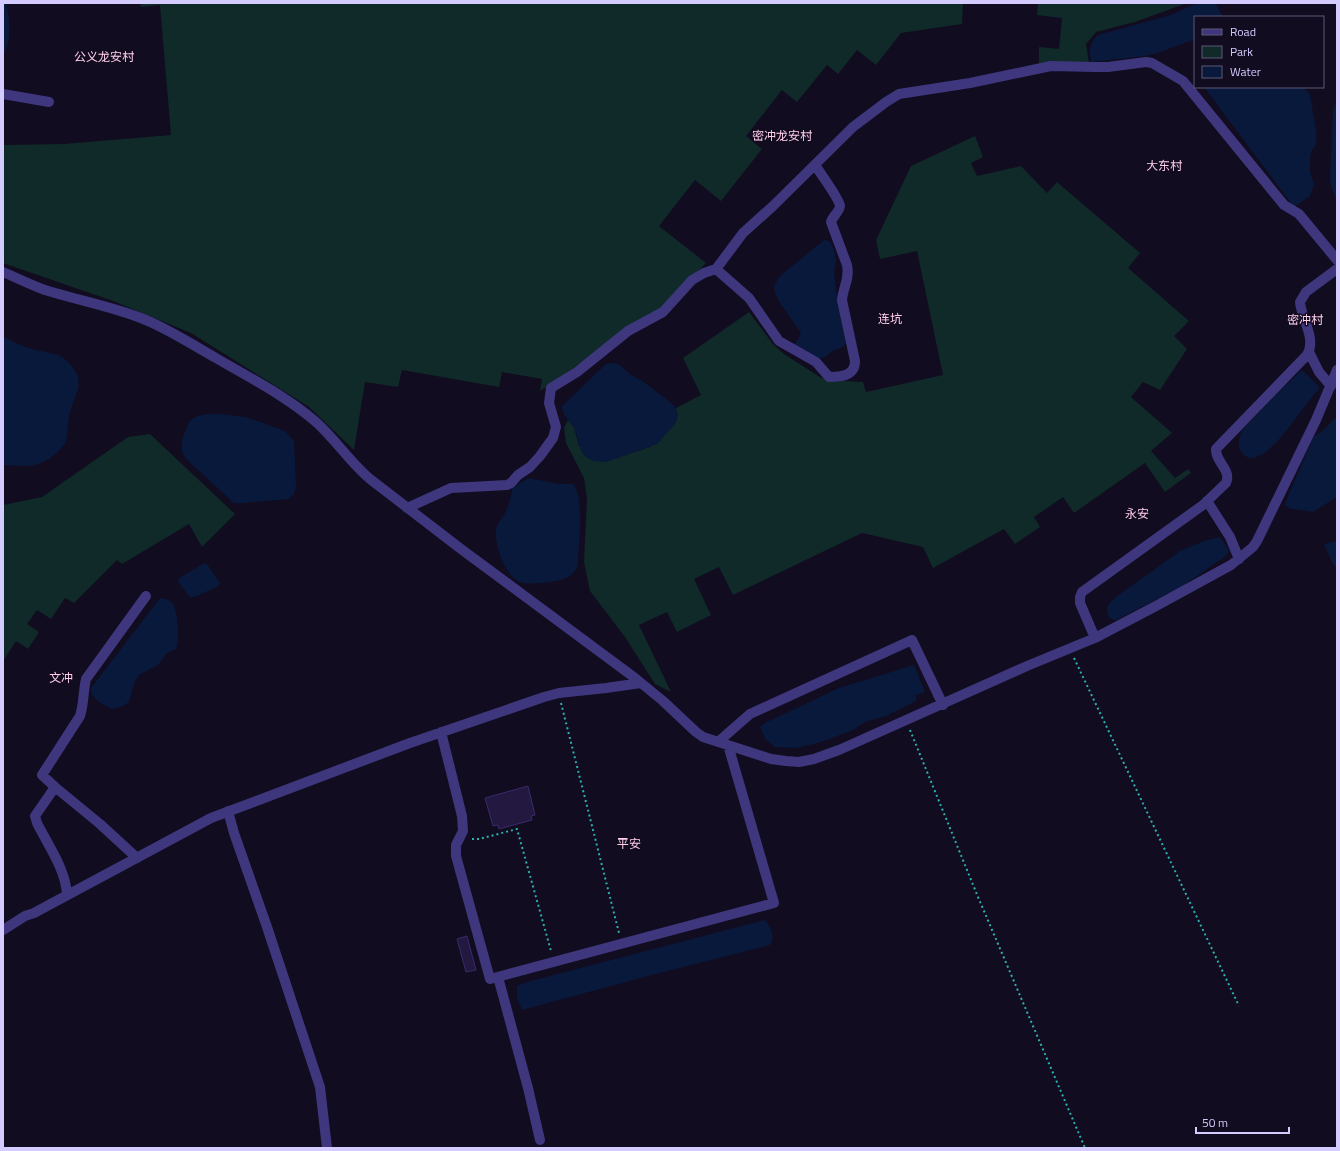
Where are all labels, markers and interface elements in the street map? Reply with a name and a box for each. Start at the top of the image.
legend [1194,16,1324,88]
text: Road [1230,22,1256,41]
text: Park [1230,42,1253,61]
district label: 公义龙安村 [74,47,135,66]
text: Water [1230,62,1261,81]
district label: 密冲龙安村 [752,126,813,145]
district label: 大东村 [1146,156,1183,175]
district label: 连坑 [878,309,902,328]
district label: 密冲村 [1287,310,1324,329]
district label: 永安 [1125,504,1149,523]
district label: 文冲 [49,668,73,687]
district label: 平安 [617,834,641,853]
scale bar [1196,1109,1289,1135]
text: 50 m [1202,1113,1228,1132]

